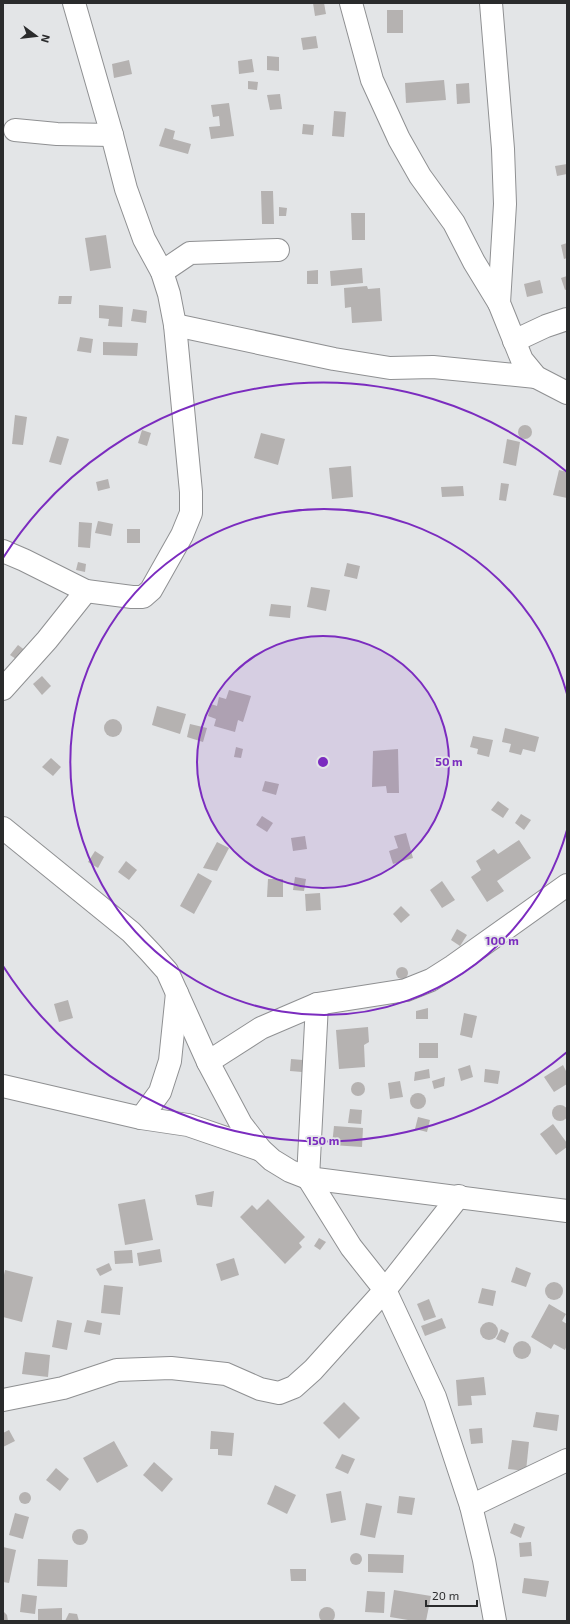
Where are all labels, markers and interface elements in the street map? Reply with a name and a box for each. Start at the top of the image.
north arrow [16,16,56,56]
text: N [39,33,53,44]
text: 50 m [435,754,463,768]
centre of rings [316,755,330,769]
text: 100 m [485,933,519,947]
text: 150 m [307,1133,339,1147]
scale bar [426,1582,477,1608]
text: 20 m [432,1588,459,1602]

